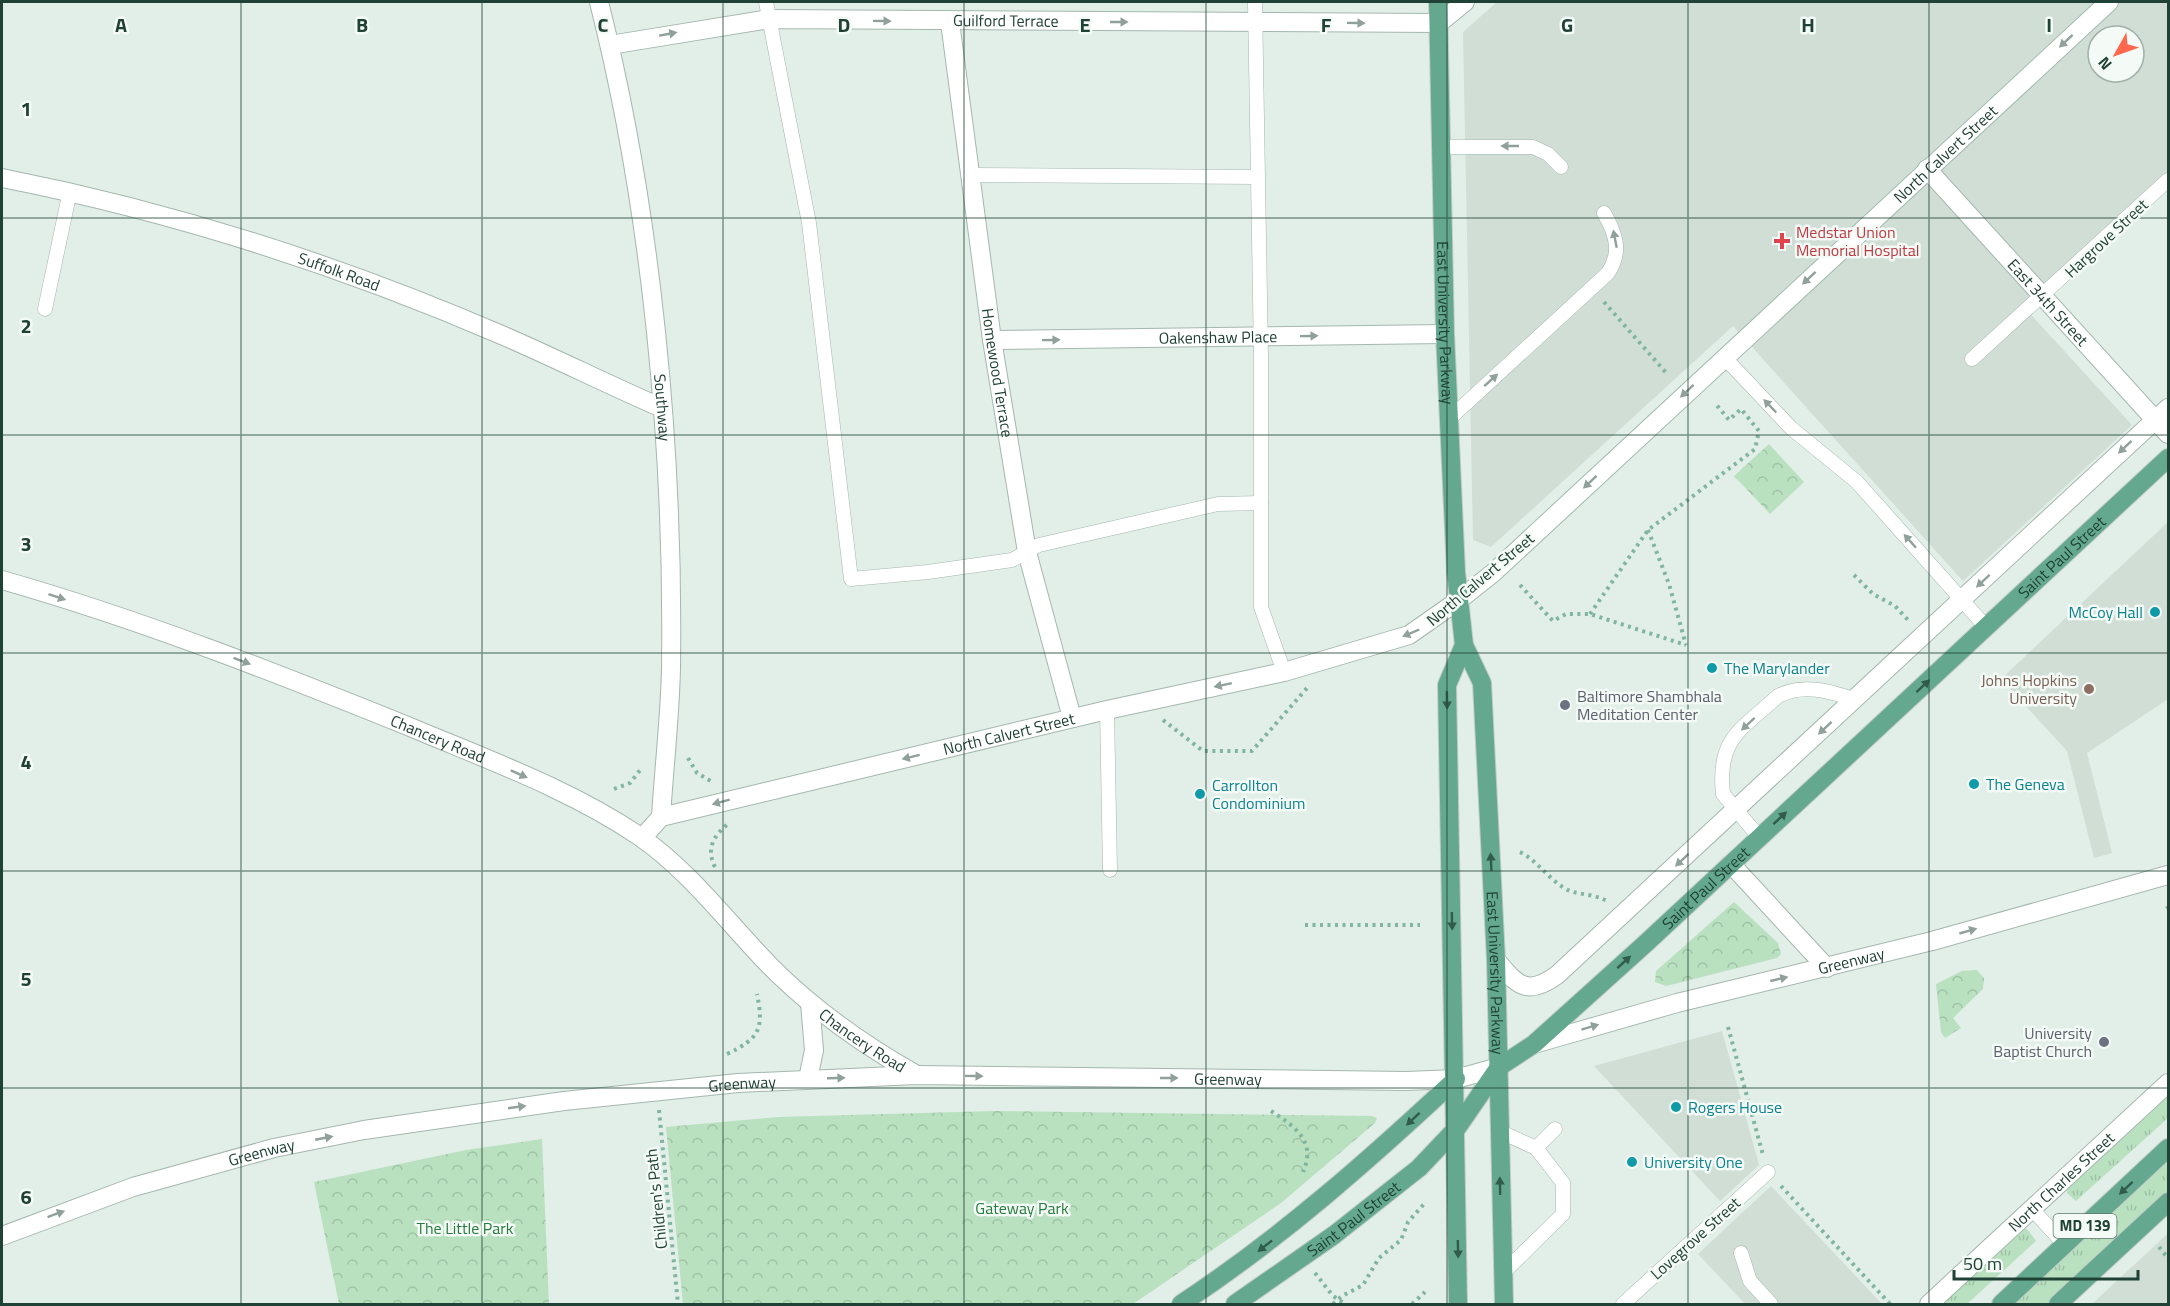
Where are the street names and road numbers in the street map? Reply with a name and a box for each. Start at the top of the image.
street label: Guilford Terrace [953,8,1059,33]
street label: North Calvert Street [1888,99,2003,208]
street label: Hargrove Street [2059,193,2153,283]
street label: East University Parkway [1431,241,1460,405]
street label: Suffolk Road [295,246,384,297]
street label: East 34th Street [2002,253,2094,351]
street label: Homewood Terrace [976,307,1020,439]
street label: Oakenshaw Place [1158,324,1278,350]
street label: Southway [648,373,677,442]
street label: Saint Paul Street [2012,510,2111,604]
street label: North Calvert Street [1421,526,1539,631]
street label: North Calvert Street [941,706,1077,761]
street label: Chancery Road [387,708,489,769]
street label: Saint Paul Street [1656,840,1755,935]
street label: East University Parkway [1481,891,1510,1055]
street label: Greenway [1815,941,1887,980]
street label: Chancery Road [814,1002,911,1078]
street label: Greenway [1194,1066,1262,1091]
street label: Greenway [707,1069,777,1098]
street label: North Charles Street [2003,1126,2120,1237]
street label: Greenway [225,1132,297,1172]
street label: Children's Path [639,1148,673,1250]
street label: Saint Paul Street [1302,1175,1406,1263]
street label: Lovegrove Street [1645,1191,1746,1285]
road number: MD 139 [2054,1214,2116,1238]

